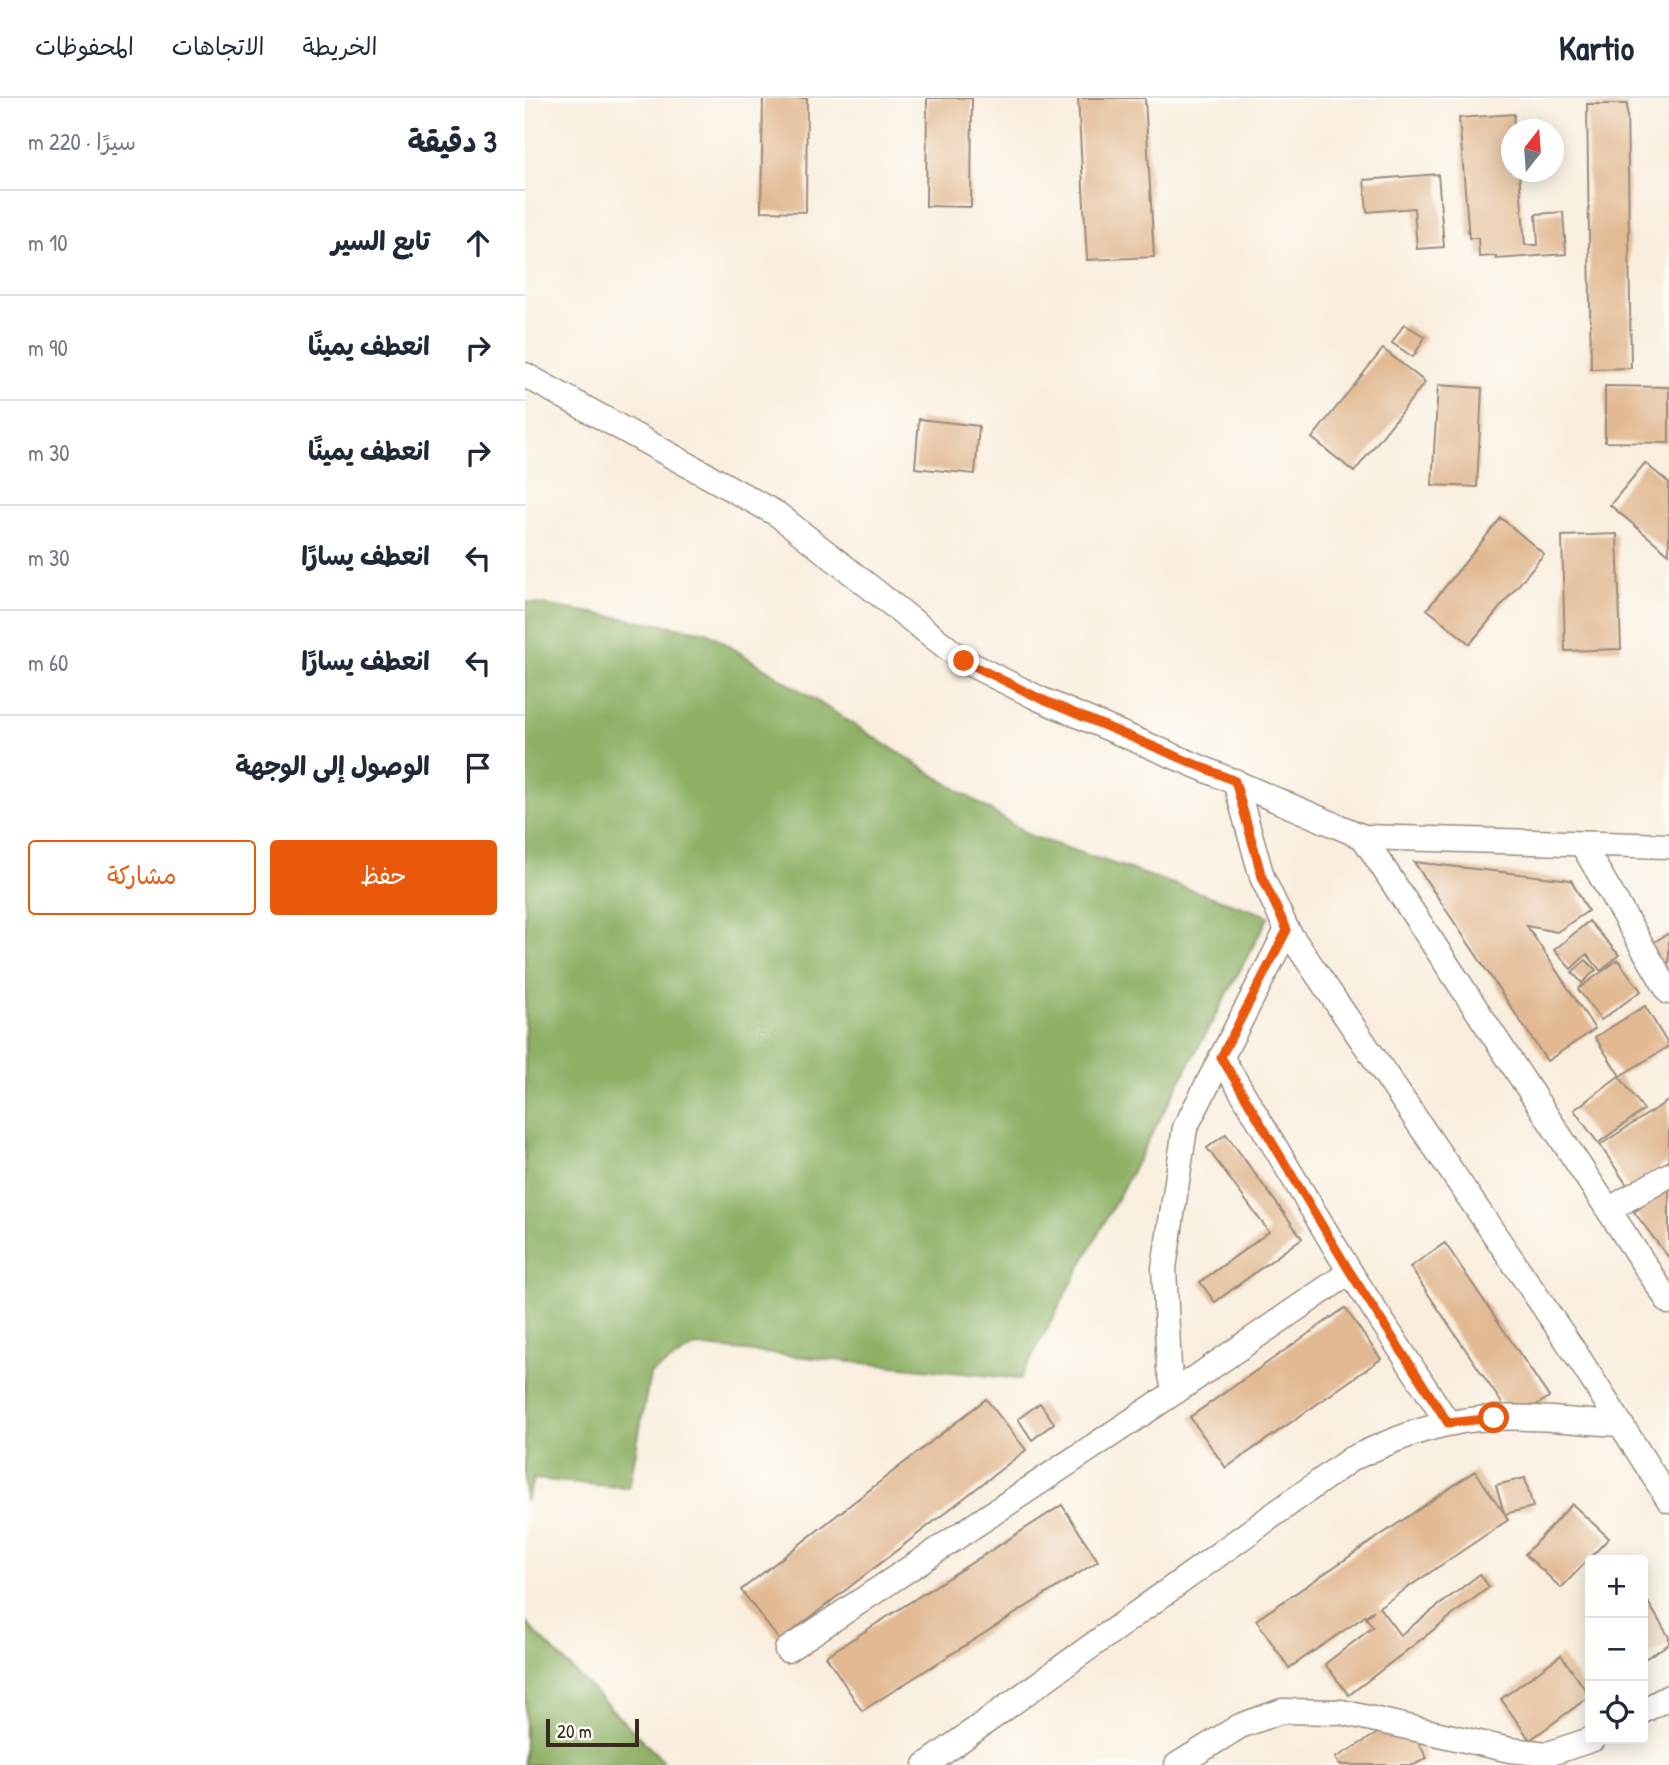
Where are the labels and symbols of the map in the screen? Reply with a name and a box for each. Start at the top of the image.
north arrow [1501,119,1564,182]
route end [948,645,979,676]
route start [1478,1402,1509,1433]
scale bar [546,1716,639,1748]

